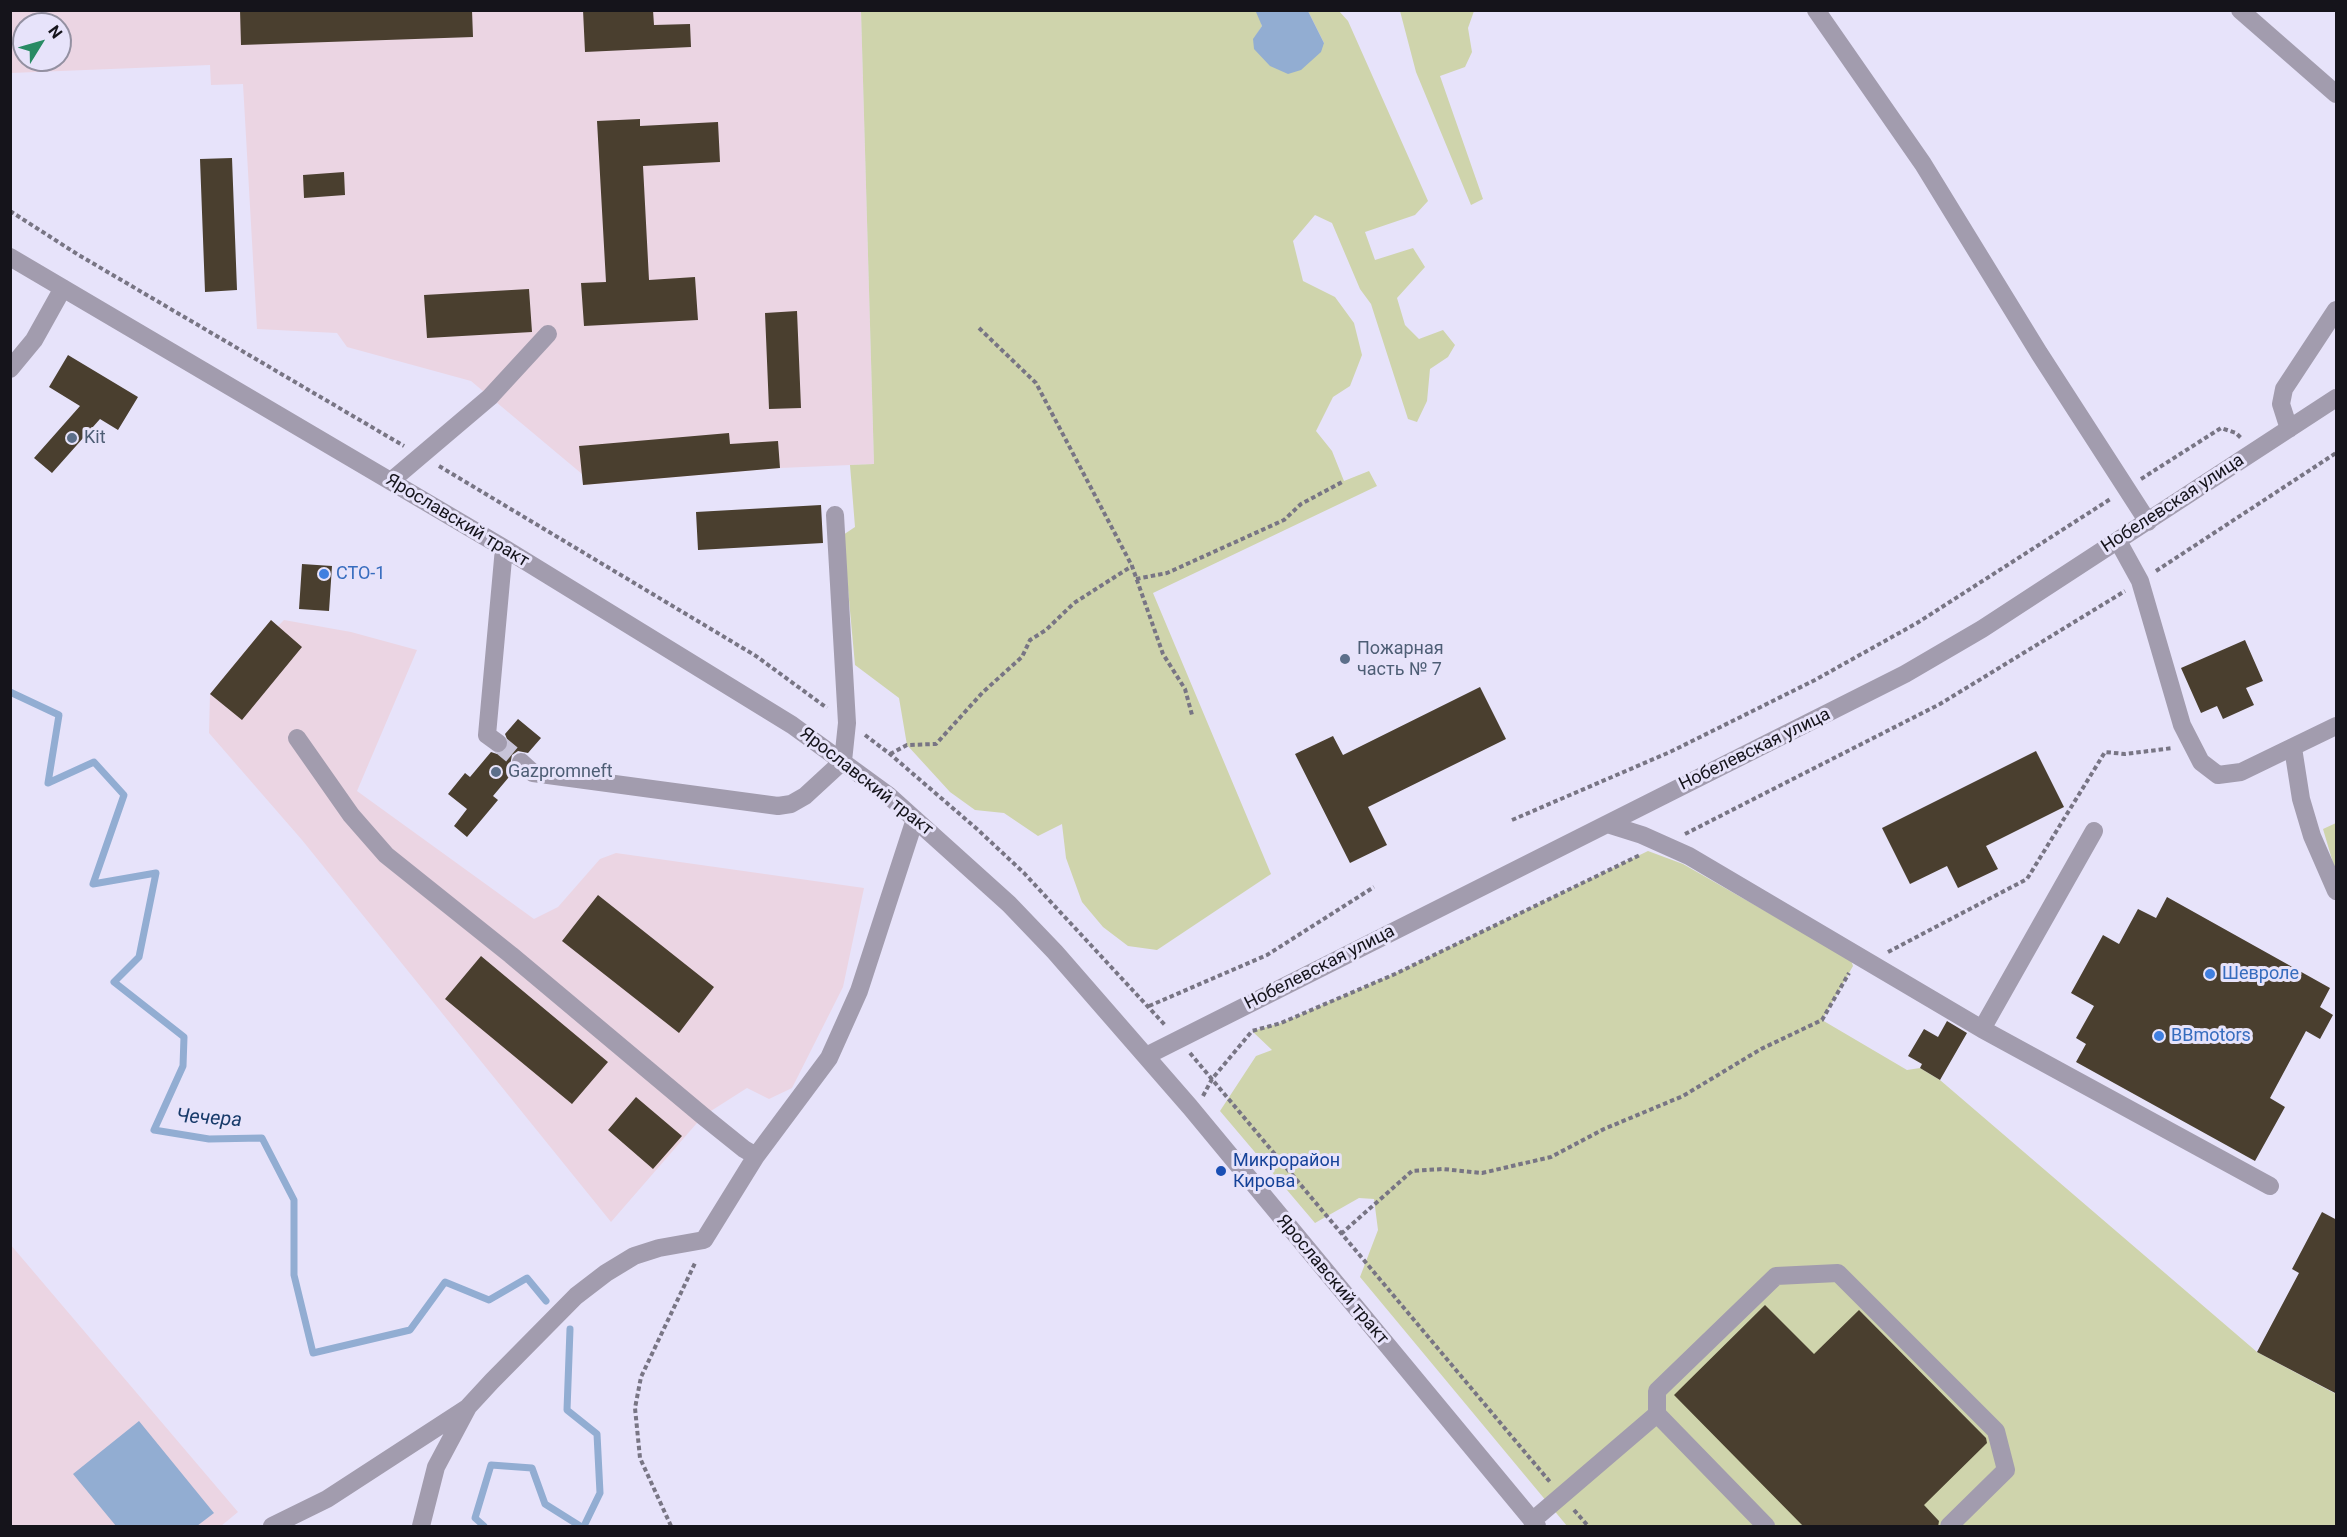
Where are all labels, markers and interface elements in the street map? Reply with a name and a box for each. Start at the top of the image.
north arrow [12,12,72,72]
text: N [44,22,66,42]
place label: Kit [84,427,106,449]
marker: Kit [65,431,79,445]
street label: Нобелевская улица [2098,450,2248,558]
street label: Ярославский тракт [382,470,532,572]
place label: СТО-1 [336,563,385,585]
marker: СТО-1 [317,567,331,581]
place label: Пожарная часть № 7 [1357,638,1444,680]
marker: Пожарная часть № 7 [1338,652,1352,666]
street label: Нобелевская улица [1676,704,1834,796]
street label: Ярославский тракт [795,723,937,841]
place label: Gazpromneft [508,761,613,783]
marker: Gazpromneft [489,765,503,779]
street label: Нобелевская улица [1241,921,1399,1015]
place label: Шевроле [2222,963,2299,985]
marker: Шевроле [2203,967,2217,981]
place label: BBmotors [2171,1025,2251,1047]
marker: BBmotors [2152,1029,2166,1043]
water label: Чечера [175,1105,243,1133]
place label: Микрорайон Кирова [1233,1150,1340,1192]
marker: Микрорайон Кирова [1214,1164,1228,1178]
street label: Ярославский тракт [1271,1211,1393,1349]

